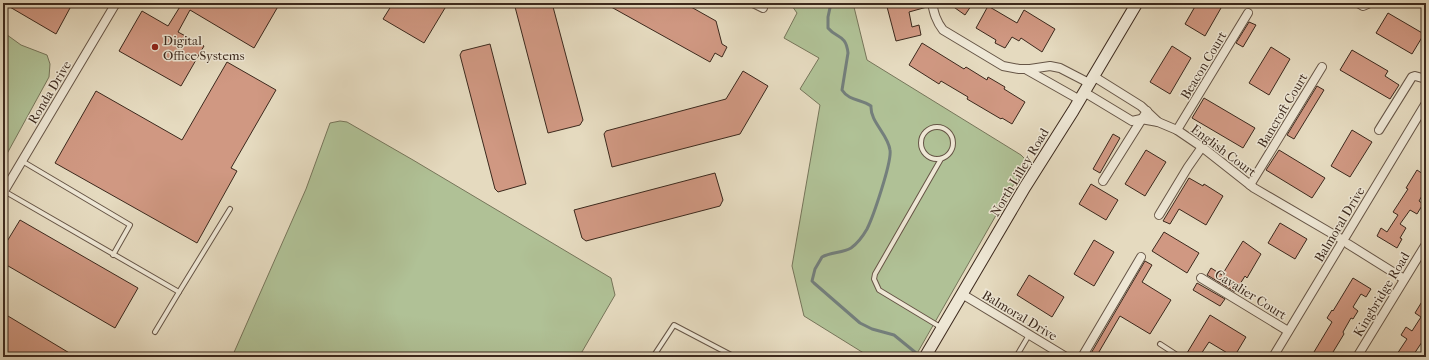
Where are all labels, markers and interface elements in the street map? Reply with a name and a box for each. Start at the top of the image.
street label: Beacon Court [1177,28,1230,102]
place label: Digital Office Systems [163,33,245,63]
marker: Digital Office Systems [150,42,160,52]
street label: Ronda Drive [25,58,74,127]
street label: Bancroft Court [1254,70,1311,150]
street label: English Court [1188,121,1259,180]
street label: North Lilley Road [987,125,1052,219]
street label: Balmoral Drive [1311,183,1368,265]
street label: Kingbridge Road [1350,248,1413,339]
street label: Cavalier Court [1212,266,1290,323]
street label: Balmoral Drive [979,287,1061,344]

